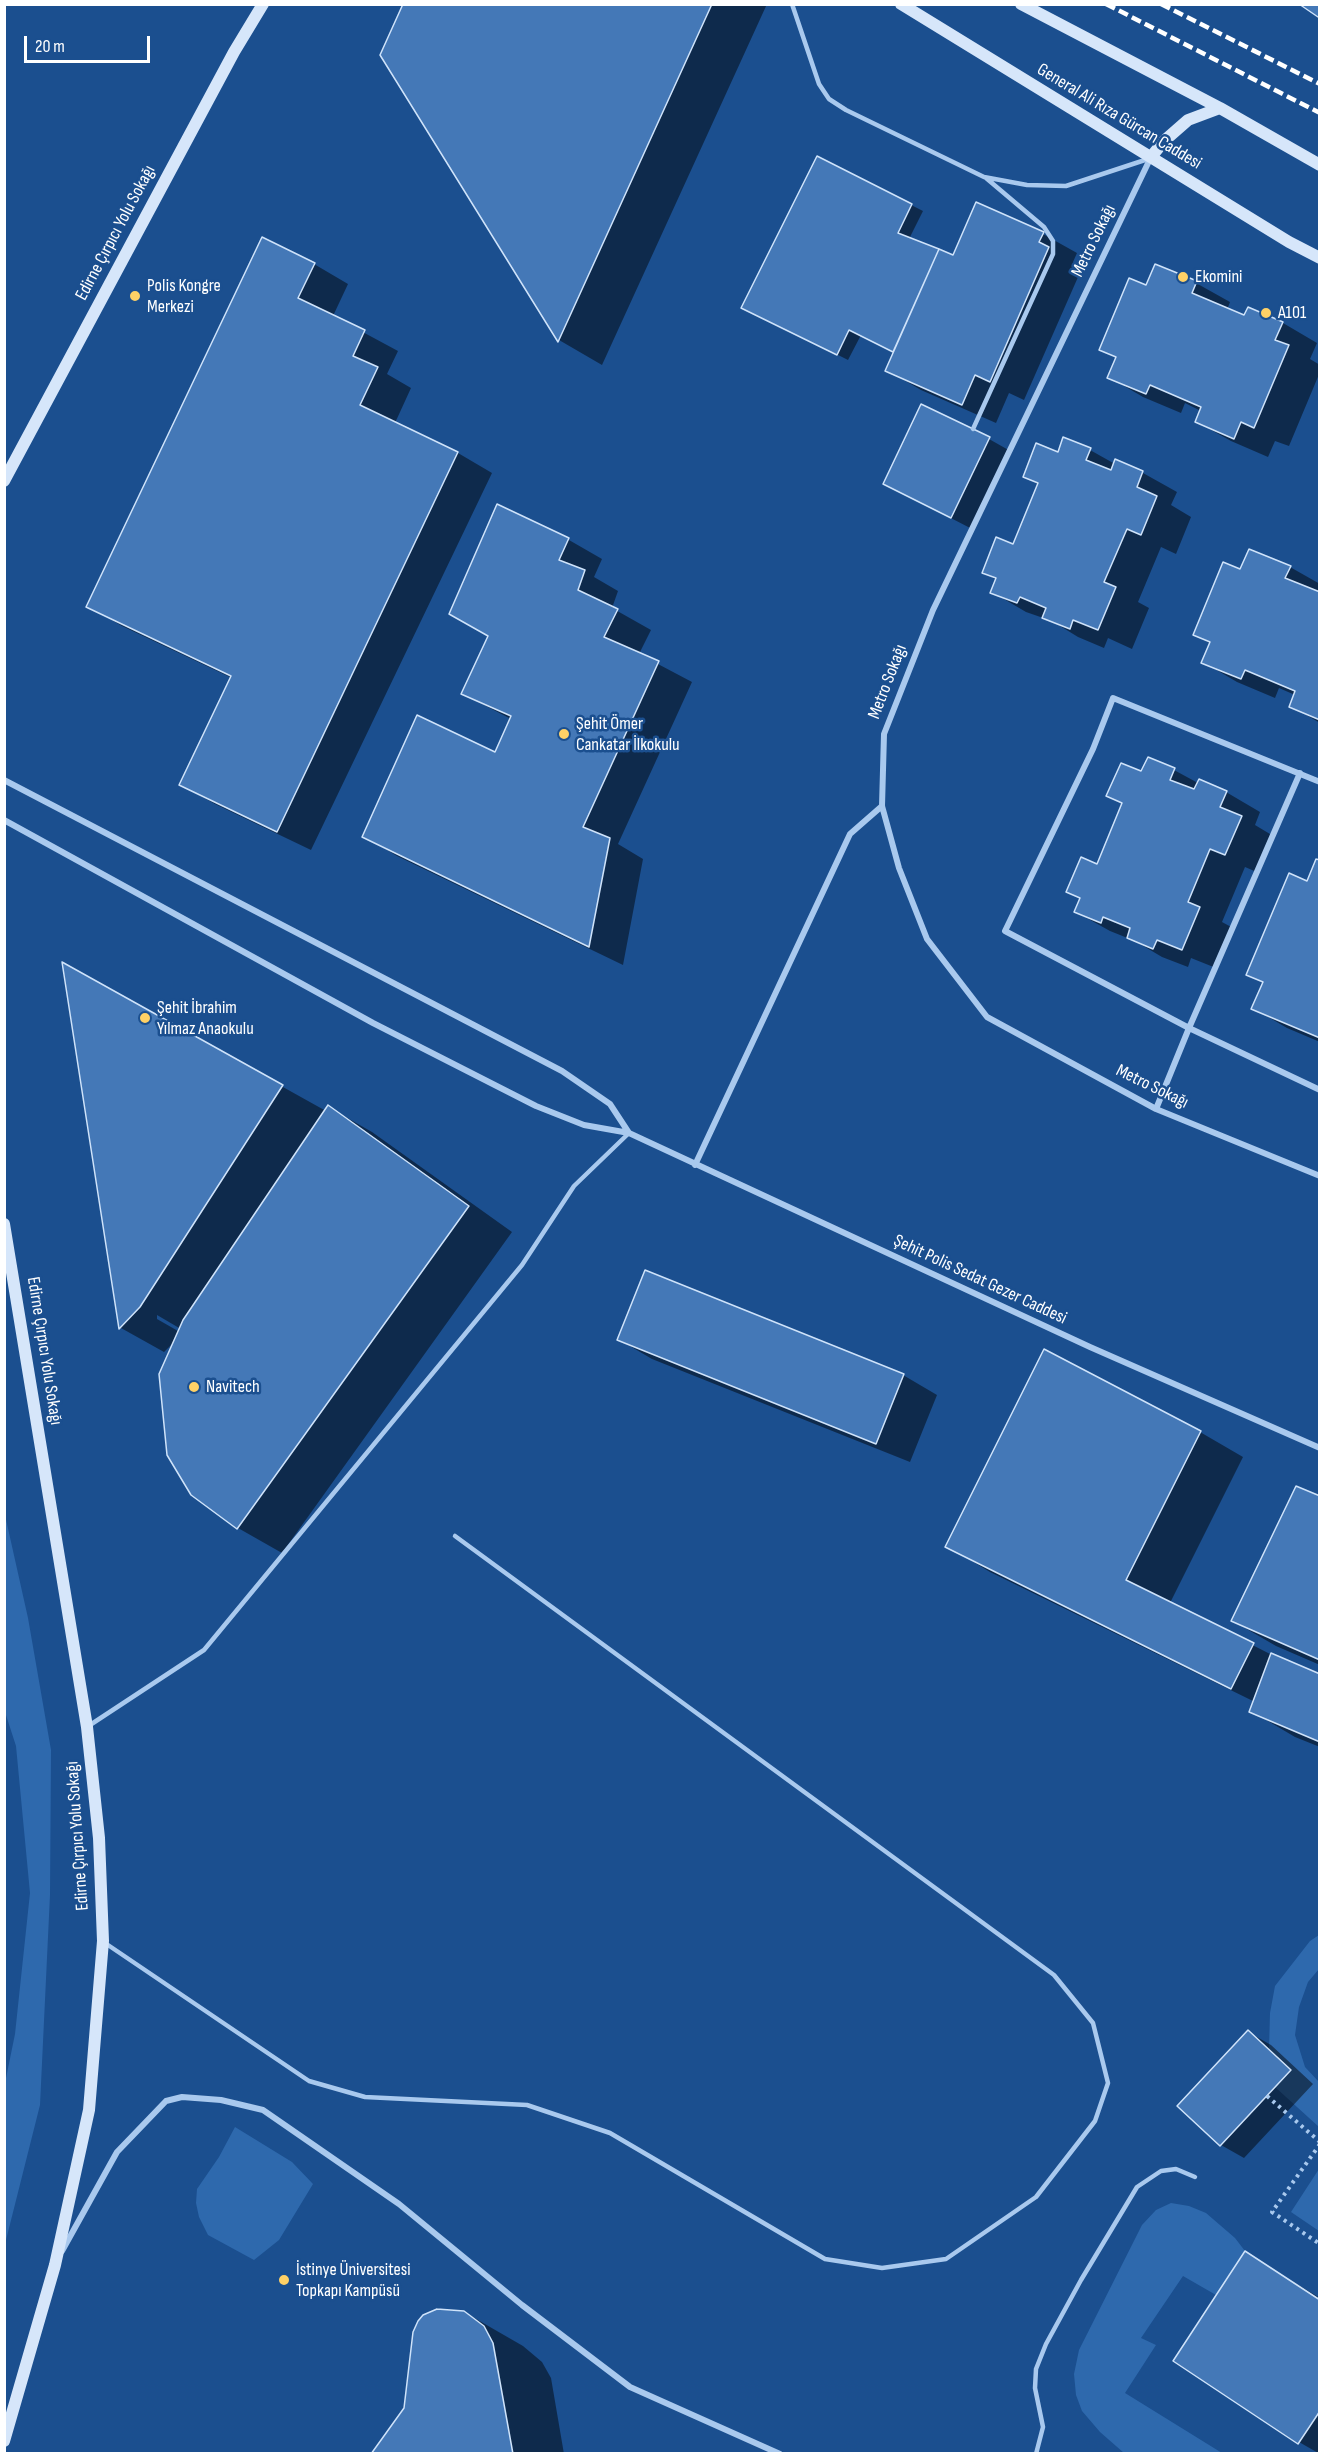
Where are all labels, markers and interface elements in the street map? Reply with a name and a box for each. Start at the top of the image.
scale bar [27,24,153,62]
text: 20 m [35,36,65,57]
street label: General Ali Rıza Gürcan Caddesi [1033,59,1205,175]
street label: Edirne Çırpıcı Yolu Sokağı [71,162,161,304]
street label: Metro Sokağı [1067,201,1121,281]
place label: Ekomini [1195,266,1242,288]
marker: Ekomini [1176,270,1190,284]
place label: Polis Kongre Merkezi [147,275,221,318]
marker: Polis Kongre Merkezi [128,289,142,303]
place label: A101 [1278,302,1306,324]
marker: A101 [1259,306,1273,320]
street label: Metro Sokağı [864,642,912,722]
place label: Şehit Ömer Cankatar İlkokulu [576,713,680,756]
marker: Şehit Ömer Cankatar İlkokulu [557,727,571,741]
place label: Şehit İbrahim Yılmaz Anaokulu [157,997,254,1040]
marker: Şehit İbrahim Yılmaz Anaokulu [138,1011,152,1025]
street label: Metro Sokağı [1112,1060,1192,1114]
street label: Şehit Polis Sedat Gezer Caddesi [890,1230,1070,1330]
street label: Edirne Çırpıcı Yolu Sokağı [22,1275,66,1427]
place label: Navitech [206,1376,260,1398]
marker: Navitech [187,1380,201,1394]
street label: Edirne Çırpıcı Yolu Sokağı [62,1761,94,1911]
place label: İstinye Üniversitesi Topkapı Kampüsü [296,2259,411,2302]
marker: İstinye Üniversitesi Topkapı Kampüsü [277,2273,291,2287]

